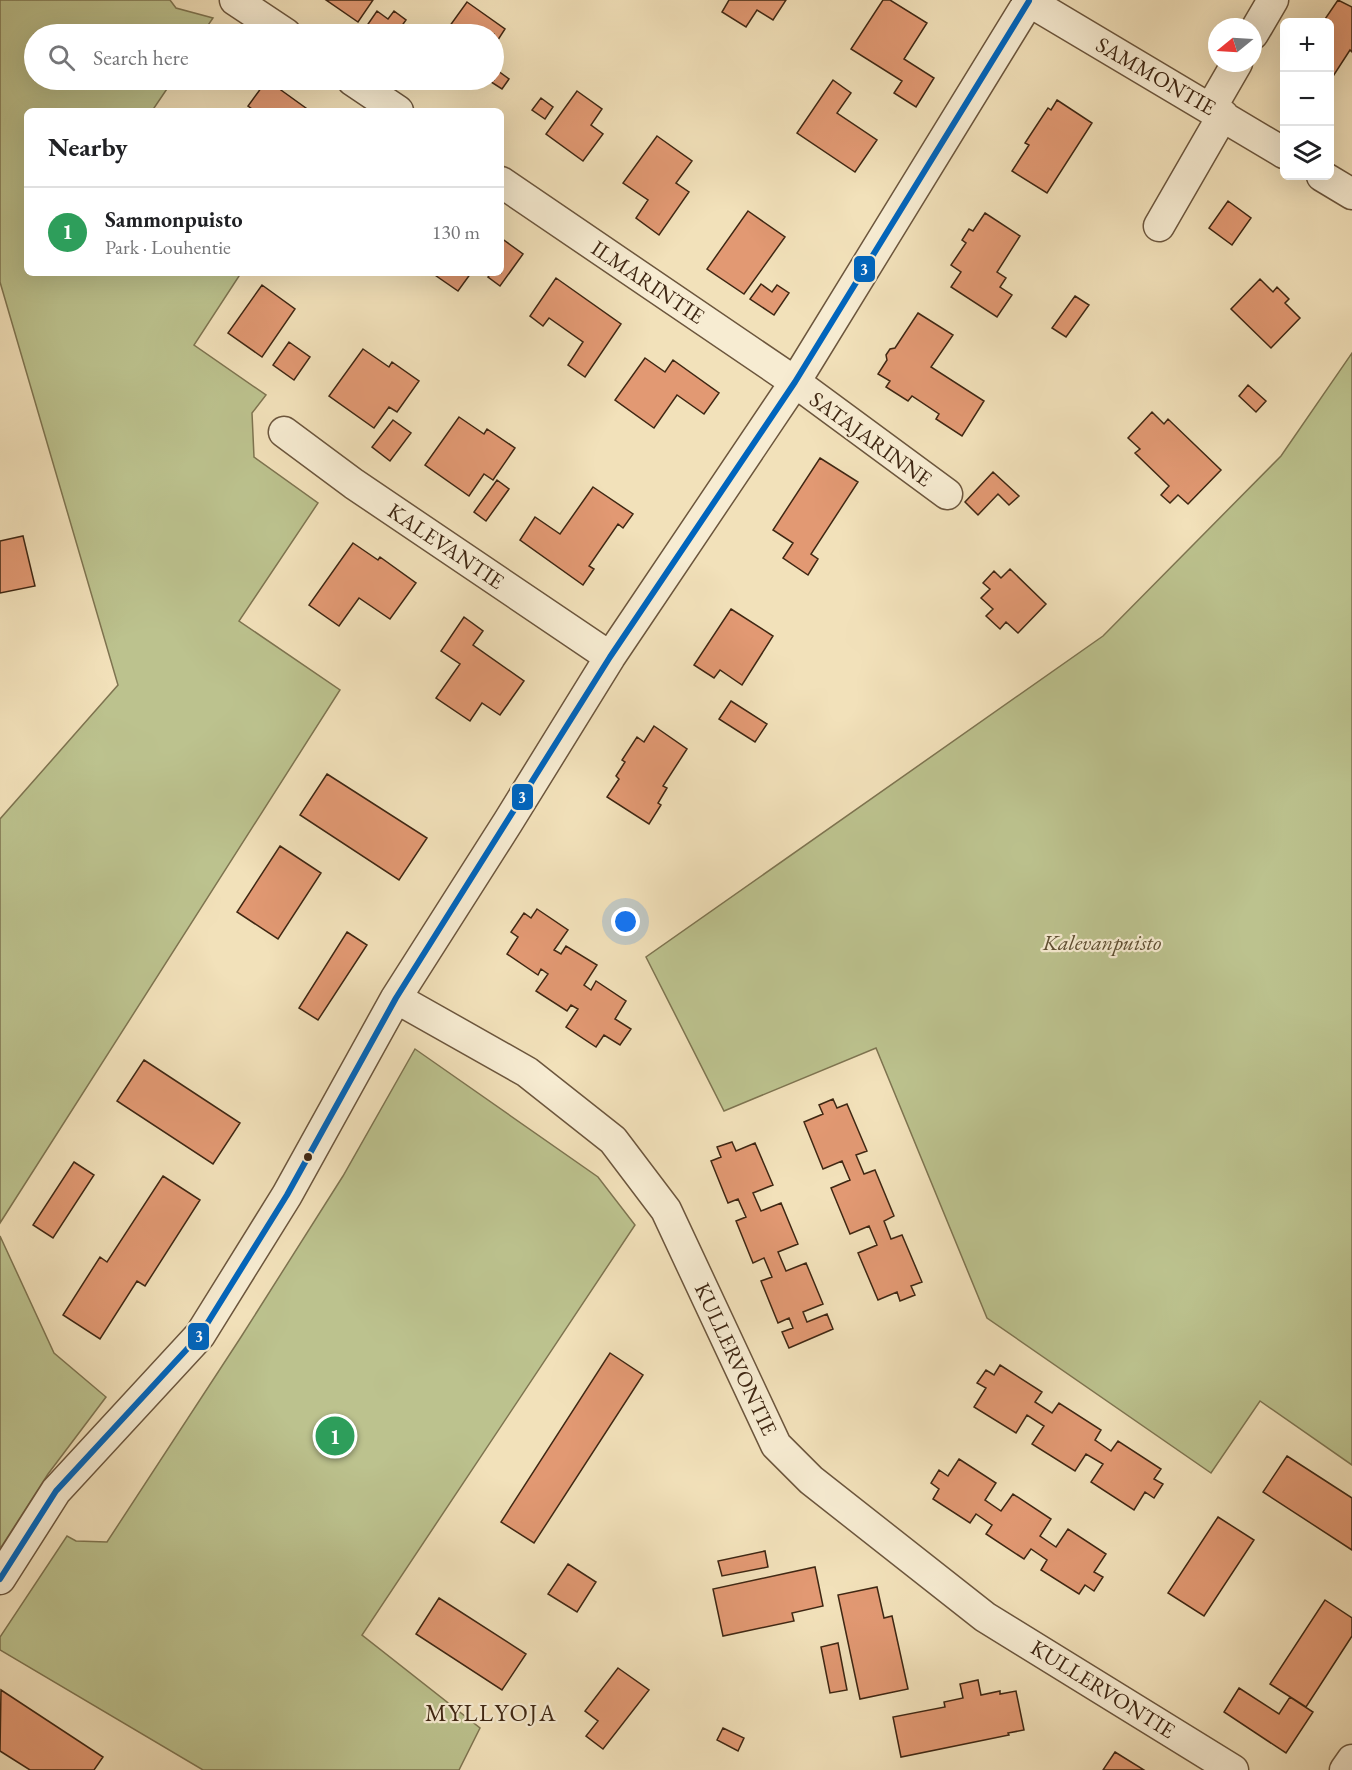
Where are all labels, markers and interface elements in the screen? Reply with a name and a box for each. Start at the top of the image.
north arrow [1208,18,1262,72]
map controls [1280,18,1334,180]
button: + [1280,18,1334,72]
search box [24,24,504,90]
street label: SAMMONTIE [1091,30,1221,122]
icon: search [45,41,78,74]
text: Search here [93,43,188,72]
button: − [1280,72,1334,126]
button: layers [1280,126,1334,180]
text: Nearby [48,130,128,164]
text: Sammonpuisto [105,205,243,234]
text: 1 [62,219,73,245]
text: 130 m [432,219,480,245]
street label: ILMARINTIE [586,233,710,331]
text: Park · Louhentie [105,234,231,260]
line badge: 3 [853,255,876,283]
text: 3 [860,259,868,280]
street label: SATAJARINNE [804,385,938,493]
street label: KALEVANTIE [382,496,510,596]
line badge: 3 [511,783,534,811]
text: 3 [518,787,526,808]
your location [611,907,640,936]
park label: Kalevanpuisto [1042,928,1161,957]
unlabelled marker [302,1151,314,1163]
street label: KULLERVONTIE [688,1278,784,1440]
line badge: 3 [187,1322,210,1351]
text: 3 [195,1326,203,1347]
pin: 1 [316,1414,354,1458]
street label: KULLERVONTIE [1025,1633,1181,1745]
district label: MYLLYOJA [425,1697,557,1728]

